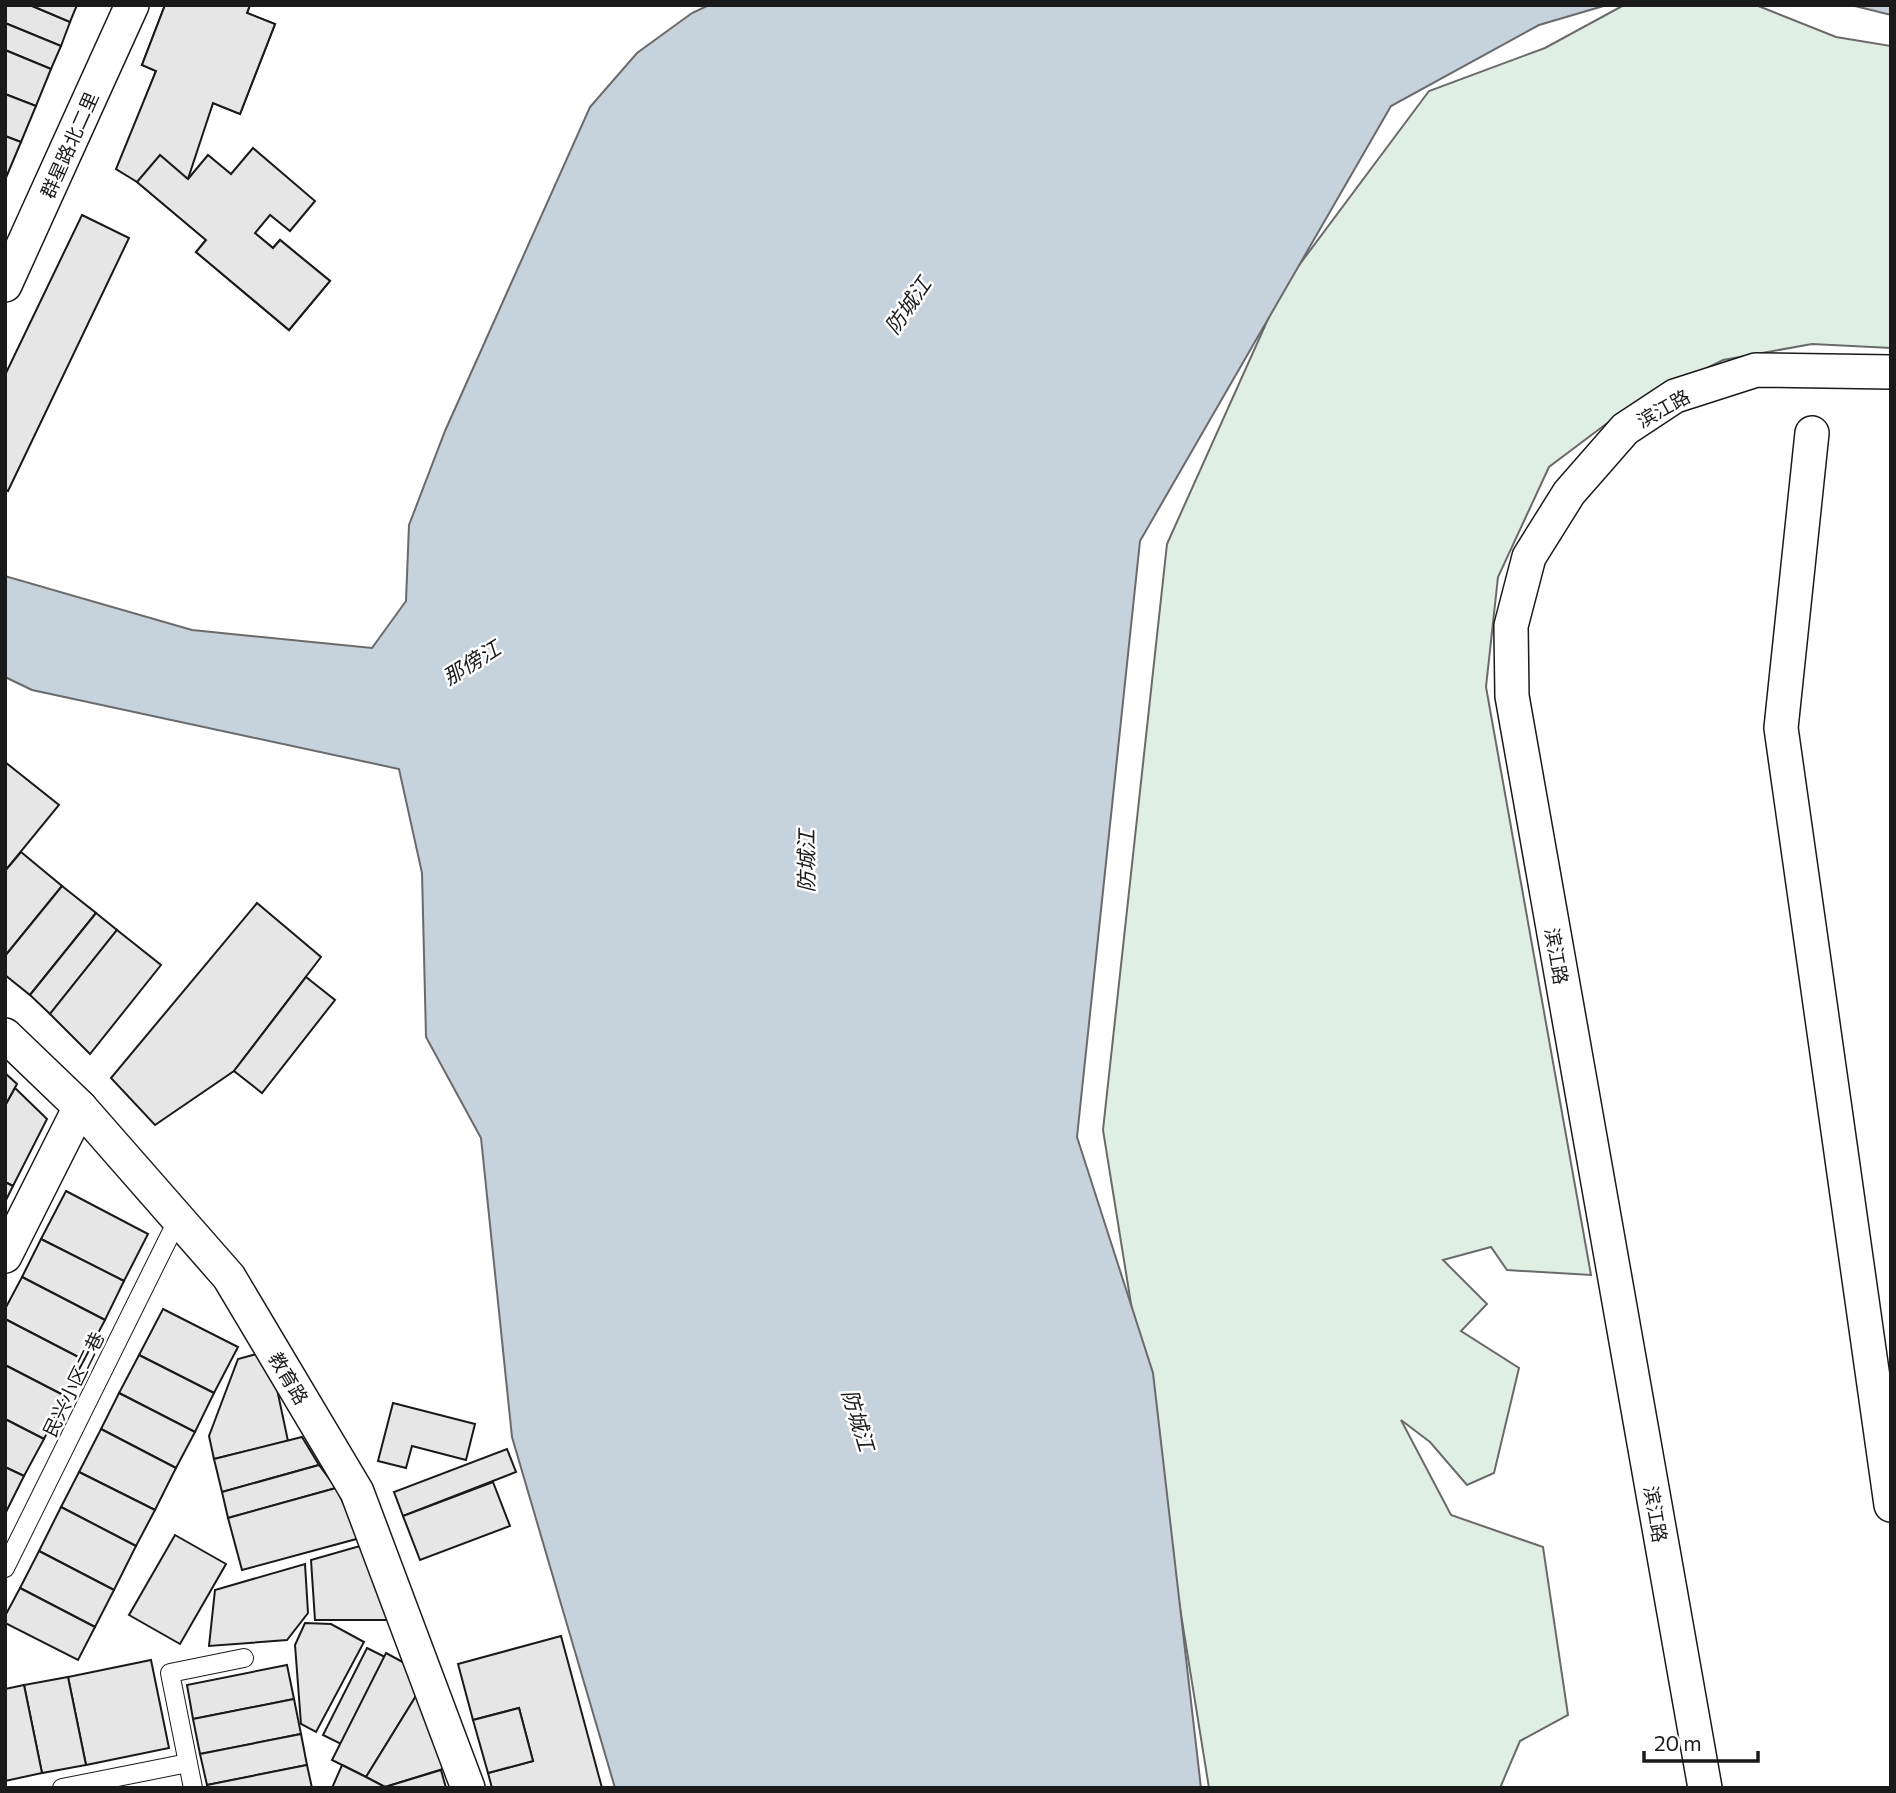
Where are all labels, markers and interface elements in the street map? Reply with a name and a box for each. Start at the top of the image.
street label: 群星路北二里 [35,88,103,202]
water label: 防城江 [879,270,936,338]
street label: 滨江路 [1632,384,1694,432]
water label: 那傍江 [438,634,506,689]
water label: 防城江 [793,828,818,893]
street label: 滨江路 [1541,926,1573,986]
street label: 民兴小区二巷 [38,1328,108,1440]
street label: 教育路 [264,1348,314,1408]
water label: 防城江 [838,1386,881,1456]
street label: 滨江路 [1640,1484,1672,1544]
scale bar [1644,1720,1758,1764]
text: 20 m [1654,1730,1702,1755]

